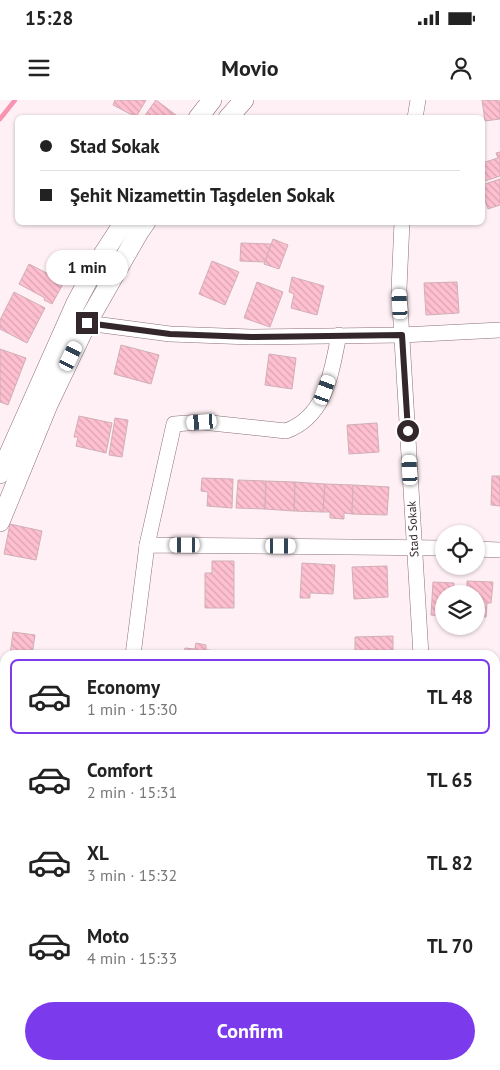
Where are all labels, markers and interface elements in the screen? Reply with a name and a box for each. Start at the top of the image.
text: 15:28 [25,6,73,30]
icon: menu [25,54,53,82]
text: Movio [221,54,279,82]
icon: person [447,54,475,82]
text: Stad Sokak [70,134,160,158]
text: Şehit Nizamettin Taşdelen Sokak [70,183,335,207]
callout: 1 min [46,250,128,286]
text: 1 min [67,257,107,277]
car [391,289,408,319]
route end [76,312,98,334]
car [57,339,84,373]
car [312,373,337,407]
car [186,413,217,431]
route start [397,420,419,442]
car [401,455,418,485]
street label: Stad Sokak [404,500,421,558]
map controls [435,525,485,635]
button: locate [435,525,485,575]
car [170,538,200,553]
car [266,539,296,554]
button: layers [435,585,485,635]
icon: car [27,674,72,719]
text: Economy [87,675,160,699]
text: TL 48 [427,685,473,709]
text: 1 min · 15:30 [87,699,177,719]
icon: car [27,757,72,802]
text: Comfort [87,758,153,782]
text: TL 65 [427,768,473,792]
text: 2 min · 15:31 [87,782,177,802]
icon: car [27,840,72,885]
text: XL [87,841,109,865]
text: TL 82 [427,851,473,875]
text: 3 min · 15:32 [87,865,177,885]
icon: car [27,923,72,968]
text: Moto [87,924,129,948]
text: TL 70 [427,934,473,958]
text: 4 min · 15:33 [87,948,177,968]
button: Confirm [25,1002,475,1060]

